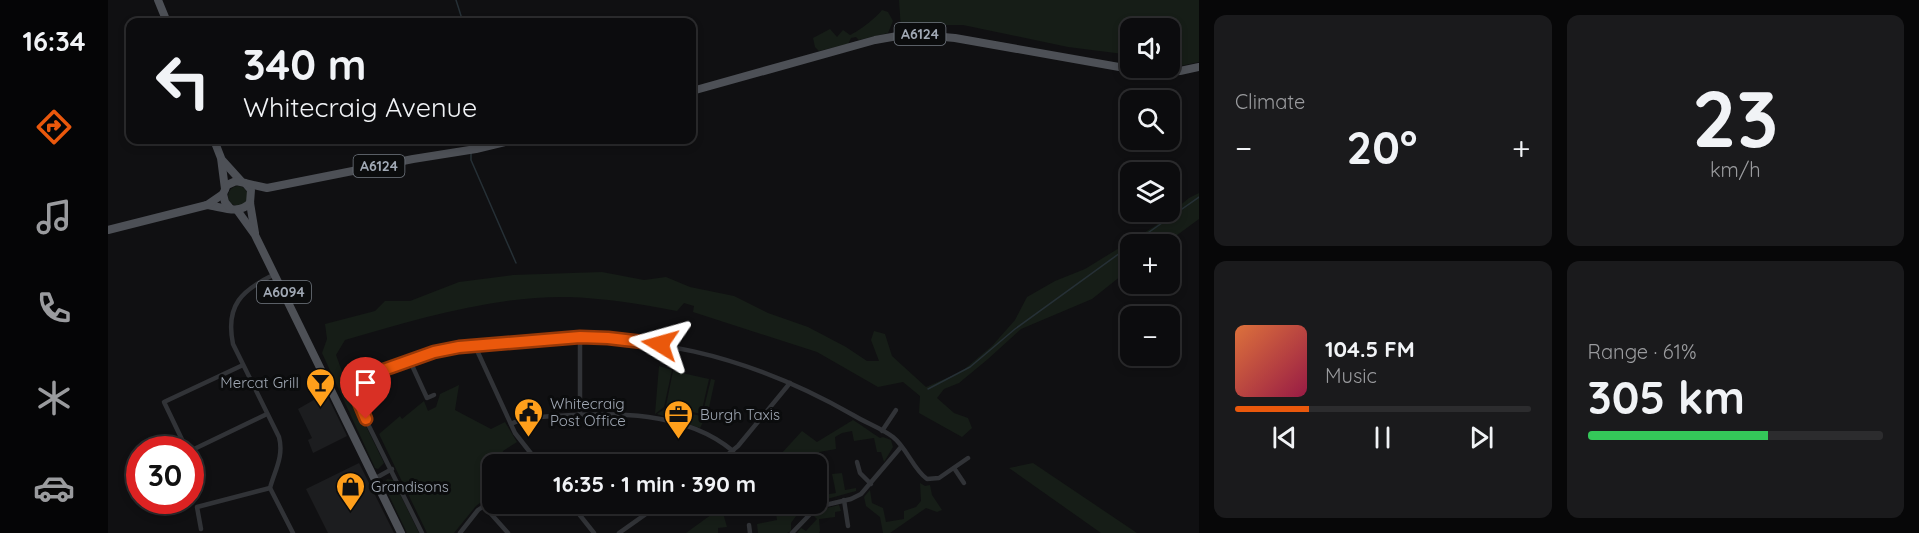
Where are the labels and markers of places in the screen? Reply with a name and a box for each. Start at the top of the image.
pin [340,357,391,419]
bar icon: Mercat Grill [304,366,336,408]
place label: Mercat Grill [220,373,299,392]
place label: Whitecraig Post Office [550,394,626,430]
public building icon: Whitecraig Post Office [513,396,545,438]
office icon: Burgh Taxis [663,398,695,440]
place label: Burgh Taxis [700,405,780,424]
shop icon: Grandisons [334,470,366,512]
place label: Grandisons [371,477,449,496]

